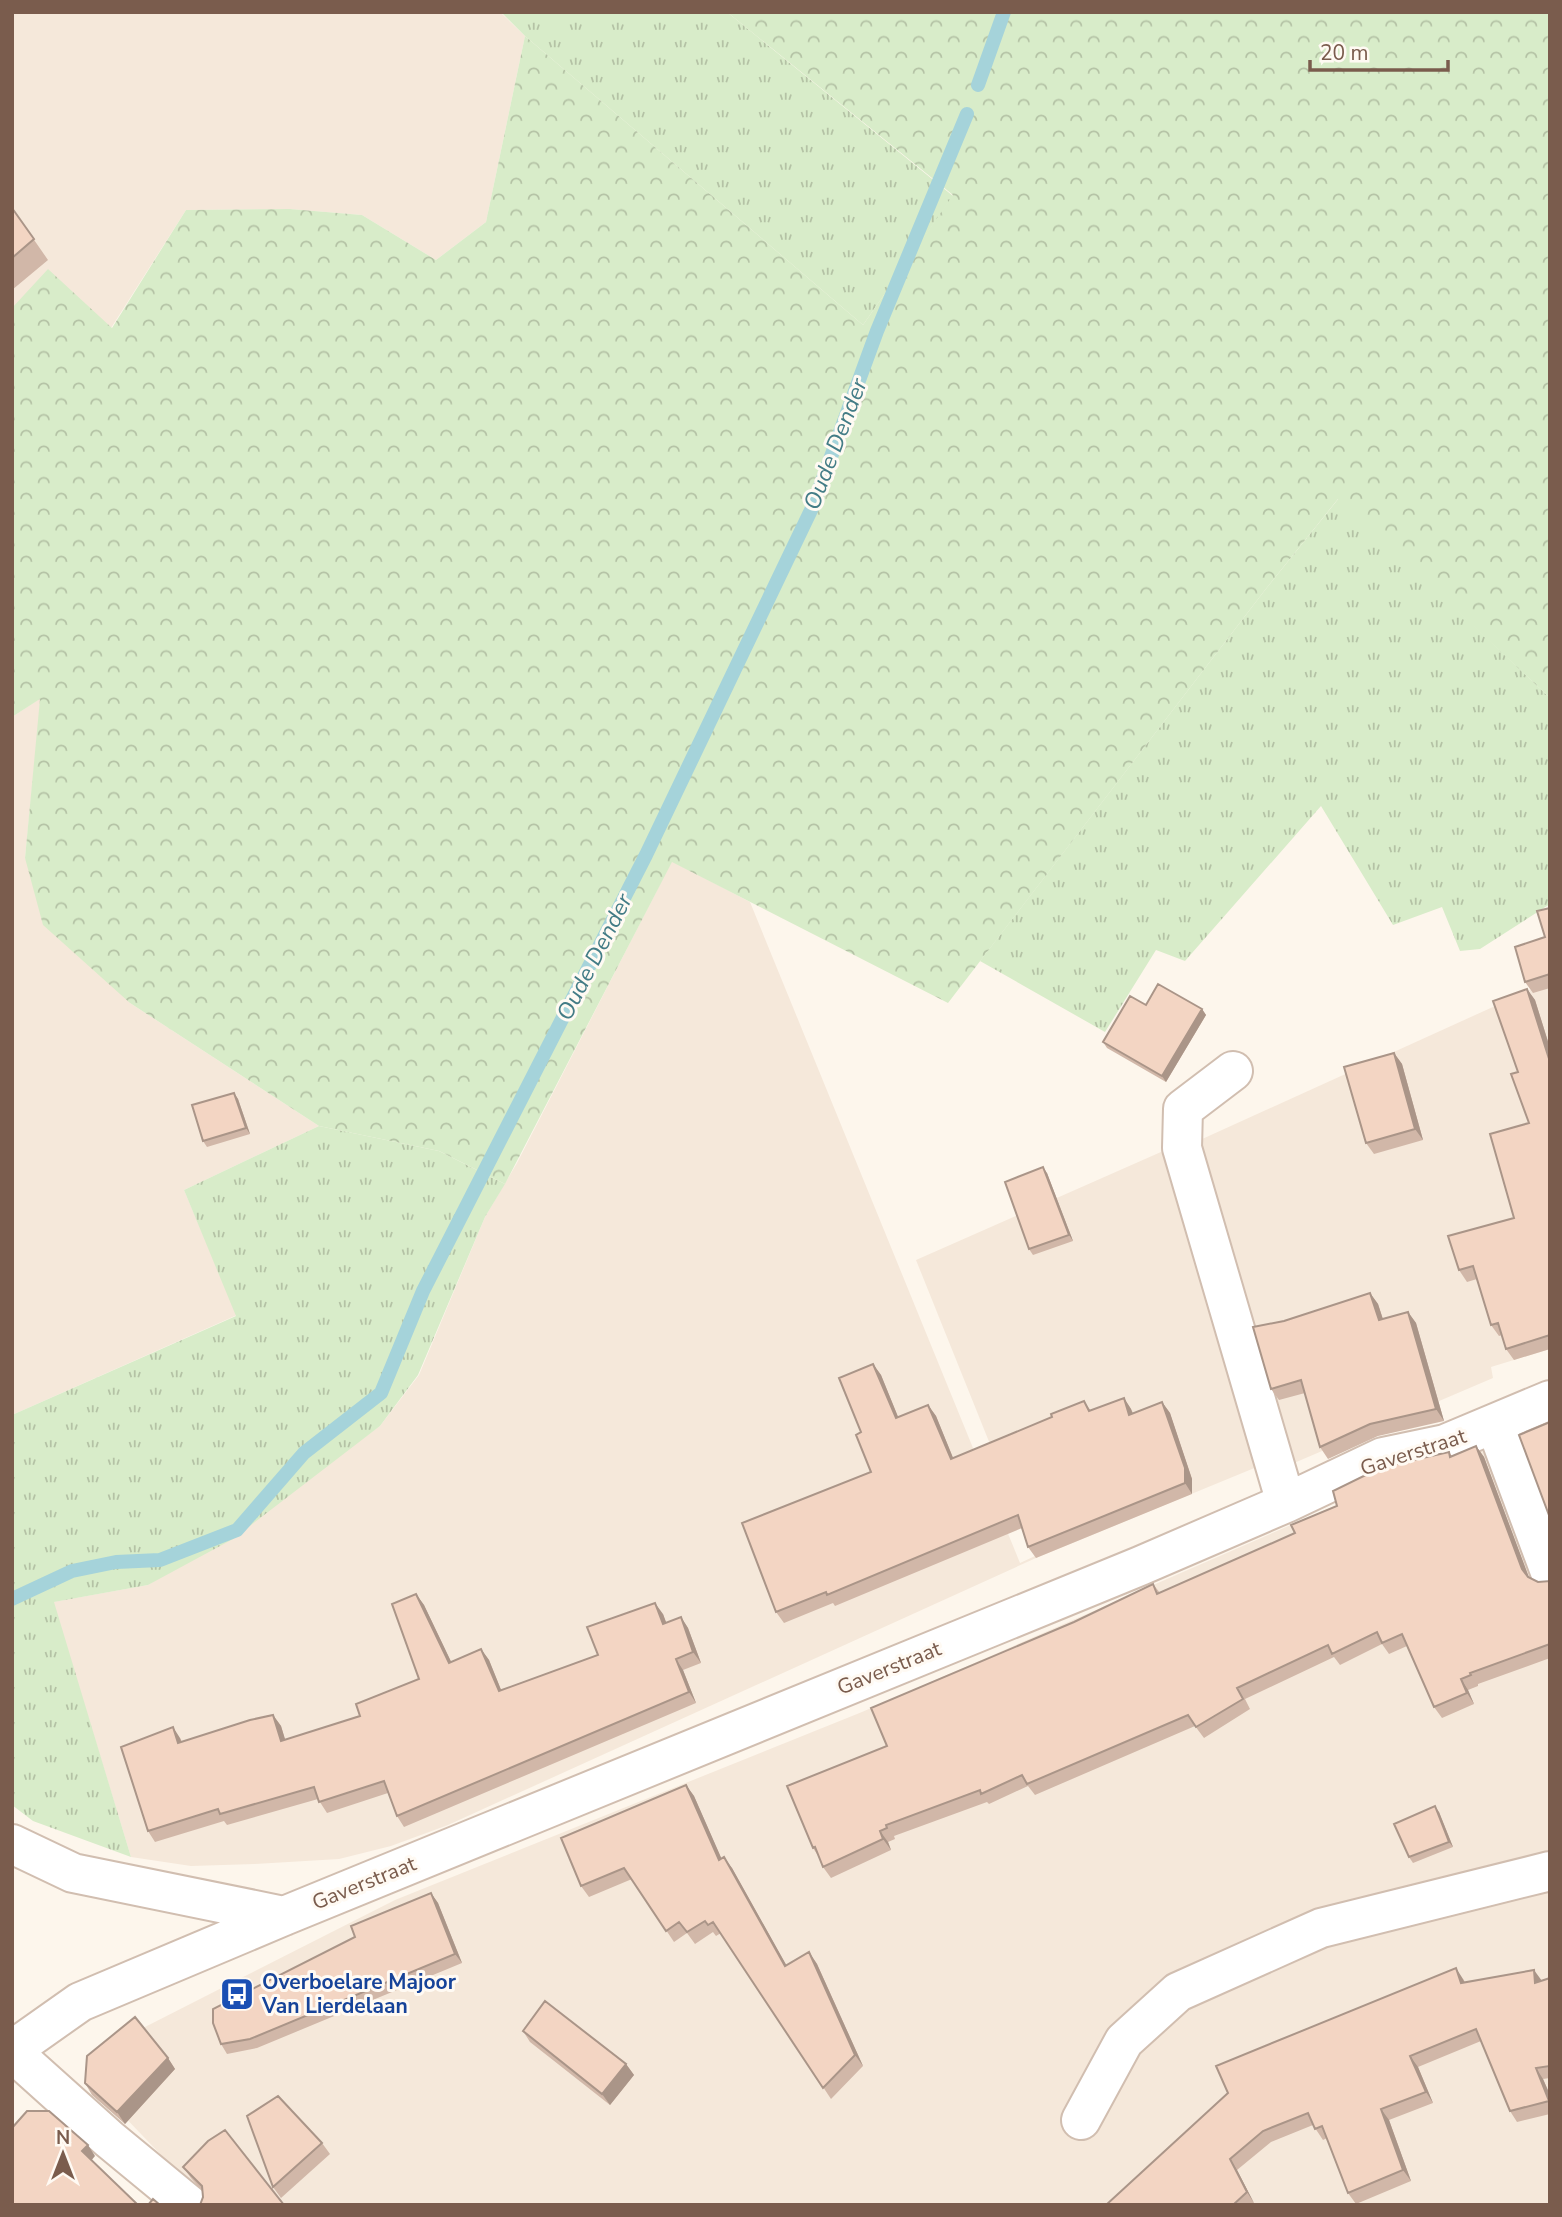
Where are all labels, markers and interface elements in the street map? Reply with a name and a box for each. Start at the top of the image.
scale bar [1310,28,1448,72]
text: 20 m [1320,39,1369,67]
water label: Oude Dender [796,373,875,514]
water label: Oude Dender [549,888,640,1026]
street label: Gaverstraat [1356,1422,1470,1482]
street label: Gaverstraat [833,1634,946,1702]
street label: Gaverstraat [308,1849,421,1917]
place label: Overboelare Majoor Van Lierdelaan [261,1968,457,2020]
bus stop icon: Overboelare Majoor Van Lierdelaan [218,1975,256,2013]
north arrow [28,2119,98,2189]
text: N [56,2125,70,2151]

